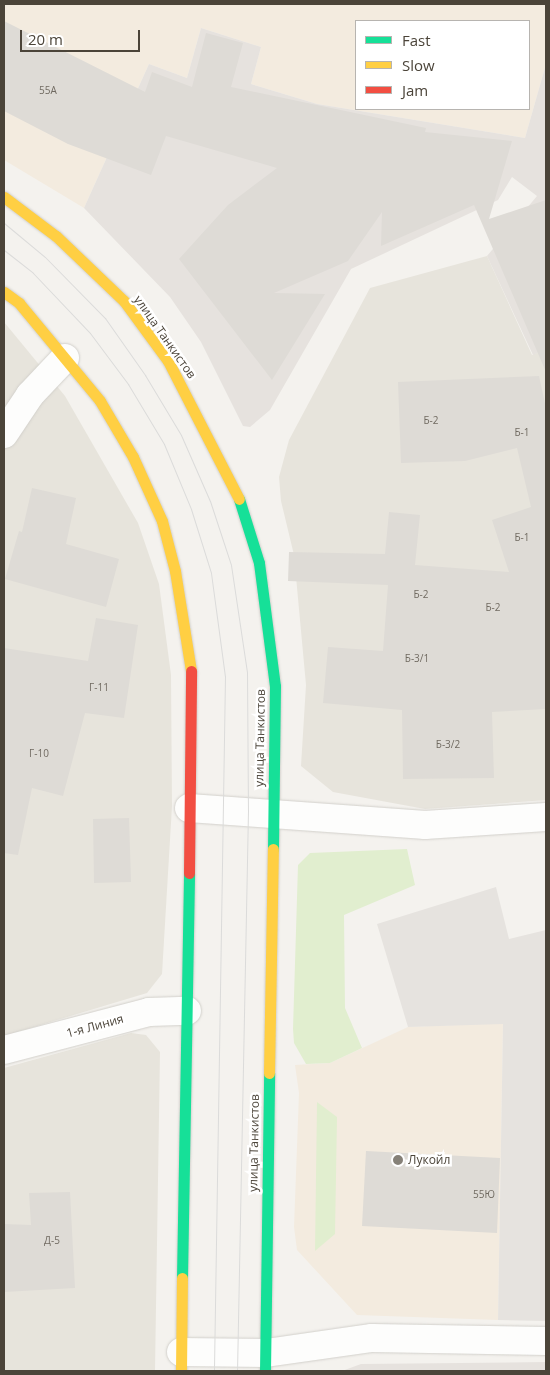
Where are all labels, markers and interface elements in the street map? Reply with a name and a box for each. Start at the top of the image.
scale bar [22,20,142,52]
legend [355,20,530,110]
text: 20 m [28,29,63,49]
text: Fast [402,30,431,50]
text: Slow [402,55,435,75]
text: Jam [402,80,428,100]
house number: 55А [39,85,57,97]
street label: улица Танкистов [131,293,199,381]
house number: Б-2 [423,415,439,427]
house number: Б-1 [514,427,530,439]
house number: Б-1 [514,532,530,544]
house number: Б-2 [413,589,429,601]
house number: Б-2 [485,602,501,614]
house number: Б-3/1 [405,653,429,665]
house number: Г-11 [89,682,109,694]
street label: улица Танкистов [252,689,268,787]
house number: Б-3/2 [436,739,460,751]
house number: Г-10 [29,748,49,760]
street label: 1-я Линия [65,1011,125,1041]
street label: улица Танкистов [246,1094,262,1192]
place label: Лукойл [408,1153,450,1167]
marker: Лукойл [392,1154,404,1166]
house number: 55Ю [473,1189,495,1201]
house number: Д-5 [44,1235,60,1247]

